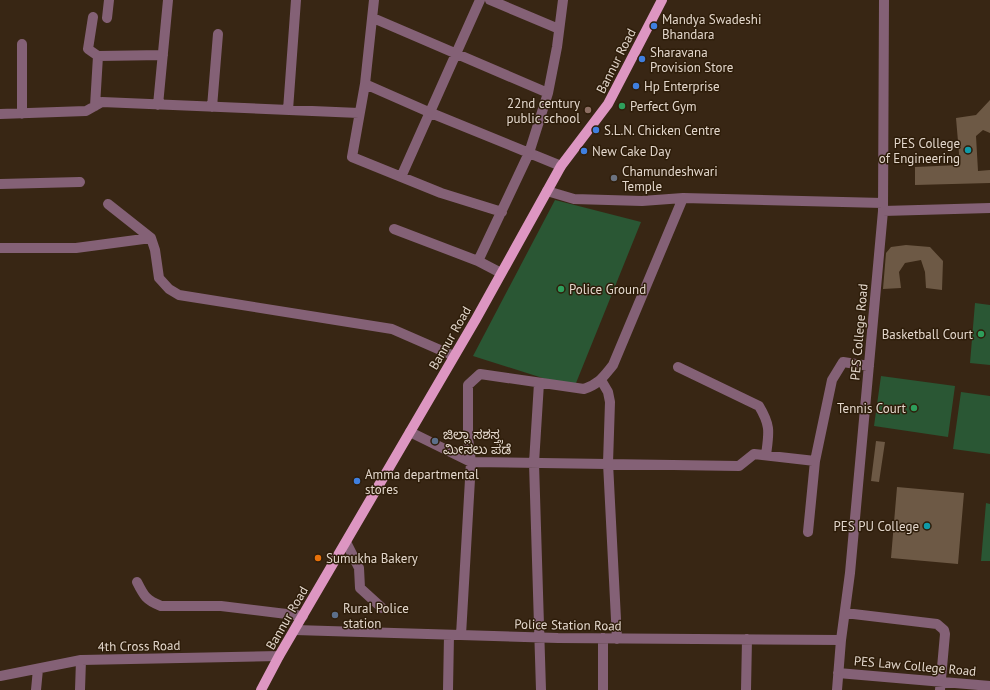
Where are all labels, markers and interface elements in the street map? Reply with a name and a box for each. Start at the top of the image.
place label: Mandya Swadeshi Bhandara [662,11,761,43]
marker: Mandya Swadeshi Bhandara [649,21,659,31]
street label: Bannur Road [592,26,640,96]
place label: Sharavana Provision Store [650,44,733,76]
marker: Sharavana Provision Store [637,54,647,64]
place label: Hp Enterprise [644,78,720,95]
marker: Hp Enterprise [631,81,641,91]
place label: 22nd century public school [506,95,580,127]
place label: Perfect Gym [630,98,697,115]
marker: Perfect Gym [617,101,627,111]
marker: 22nd century public school [583,105,593,115]
place label: S.L.N. Chicken Centre [604,122,720,139]
marker: S.L.N. Chicken Centre [591,125,601,135]
place label: PES College of Engineering [879,135,960,167]
place label: New Cake Day [592,143,671,160]
marker: PES College of Engineering [963,145,973,155]
marker: New Cake Day [579,146,589,156]
place label: Chamundeshwari Temple [622,163,718,195]
marker: Chamundeshwari Temple [609,173,619,183]
place label: Police Ground [569,281,646,298]
street label: PES College Road [846,283,872,381]
marker: Police Ground [556,284,566,294]
street label: Bannur Road [425,303,475,373]
place label: Basketball Court [882,326,974,343]
marker: Basketball Court [976,329,986,339]
place label: Tennis Court [837,400,907,417]
marker: Tennis Court [909,403,919,413]
place label: ಜಿಲ್ಲಾ ಸಶಸ್ತ್ರ ಮೀಸಲು ಪಡೆ [443,426,511,458]
marker: ಜಿಲ್ಲಾ ಸಶಸ್ತ್ರ ಮೀಸಲು ಪಡೆ [430,436,440,446]
place label: Amma departmental stores [365,466,479,498]
marker: Amma departmental stores [352,476,362,486]
place label: PES PU College [834,518,919,535]
marker: PES PU College [922,521,932,531]
place label: Sumukha Bakery [326,550,418,567]
marker: Sumukha Bakery [313,553,323,563]
street label: Bannur Road [262,583,312,653]
place label: Rural Police station [343,600,409,632]
marker: Rural Police station [330,610,340,620]
street label: Police Station Road [514,616,622,634]
street label: 4th Cross Road [98,637,180,655]
street label: PES Law College Road [853,652,977,680]

